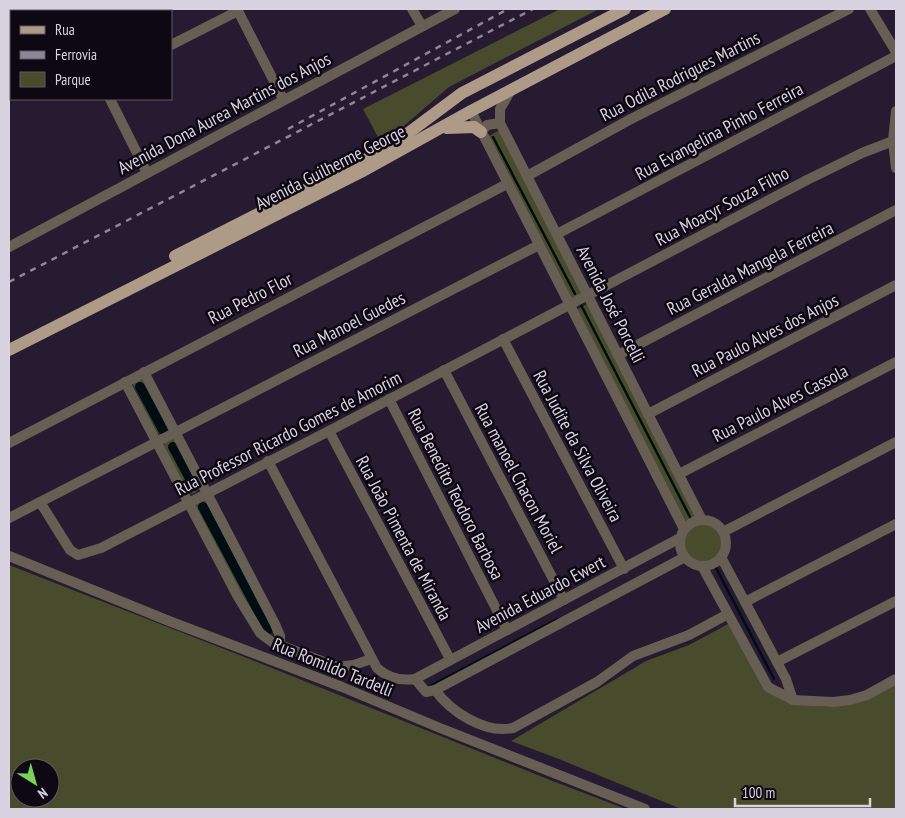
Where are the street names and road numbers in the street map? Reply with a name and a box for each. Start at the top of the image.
street label: Rua Odila Rodrigues Martins [596,26,764,126]
street label: Avenida Dona Aurea Martins dos Anjos [113,47,335,179]
street label: Rua Evangelina Pinho Ferreira [631,77,807,185]
street label: Avenida Guilherme George [251,119,409,215]
street label: Rua Moacyr Souza Filho [651,161,793,251]
street label: Rua Geralda Mangela Ferreira [663,216,837,320]
street label: Avenida José Porcelli [572,241,650,367]
street label: Rua Pedro Flor [204,267,296,329]
street label: Rua Manoel Guedes [289,286,409,362]
street label: Rua Paulo Alves dos Anjos [688,288,842,382]
street label: Rua Paulo Alves Cassola [708,359,852,447]
street label: Rua Professor Ricardo Gomes de Amorim [171,366,405,500]
street label: Rua Judite da Silva Oliveira [528,366,628,526]
street label: Rua manoel Chacon Moriel [470,399,569,557]
street label: Rua Benedito Teodoro Barbosa [403,404,509,584]
street label: Rua João Pimenta de Miranda [351,452,457,624]
street label: Avenida Eduardo Ewert [471,550,609,638]
street label: Rua Romildo Tardelli [269,632,397,702]

